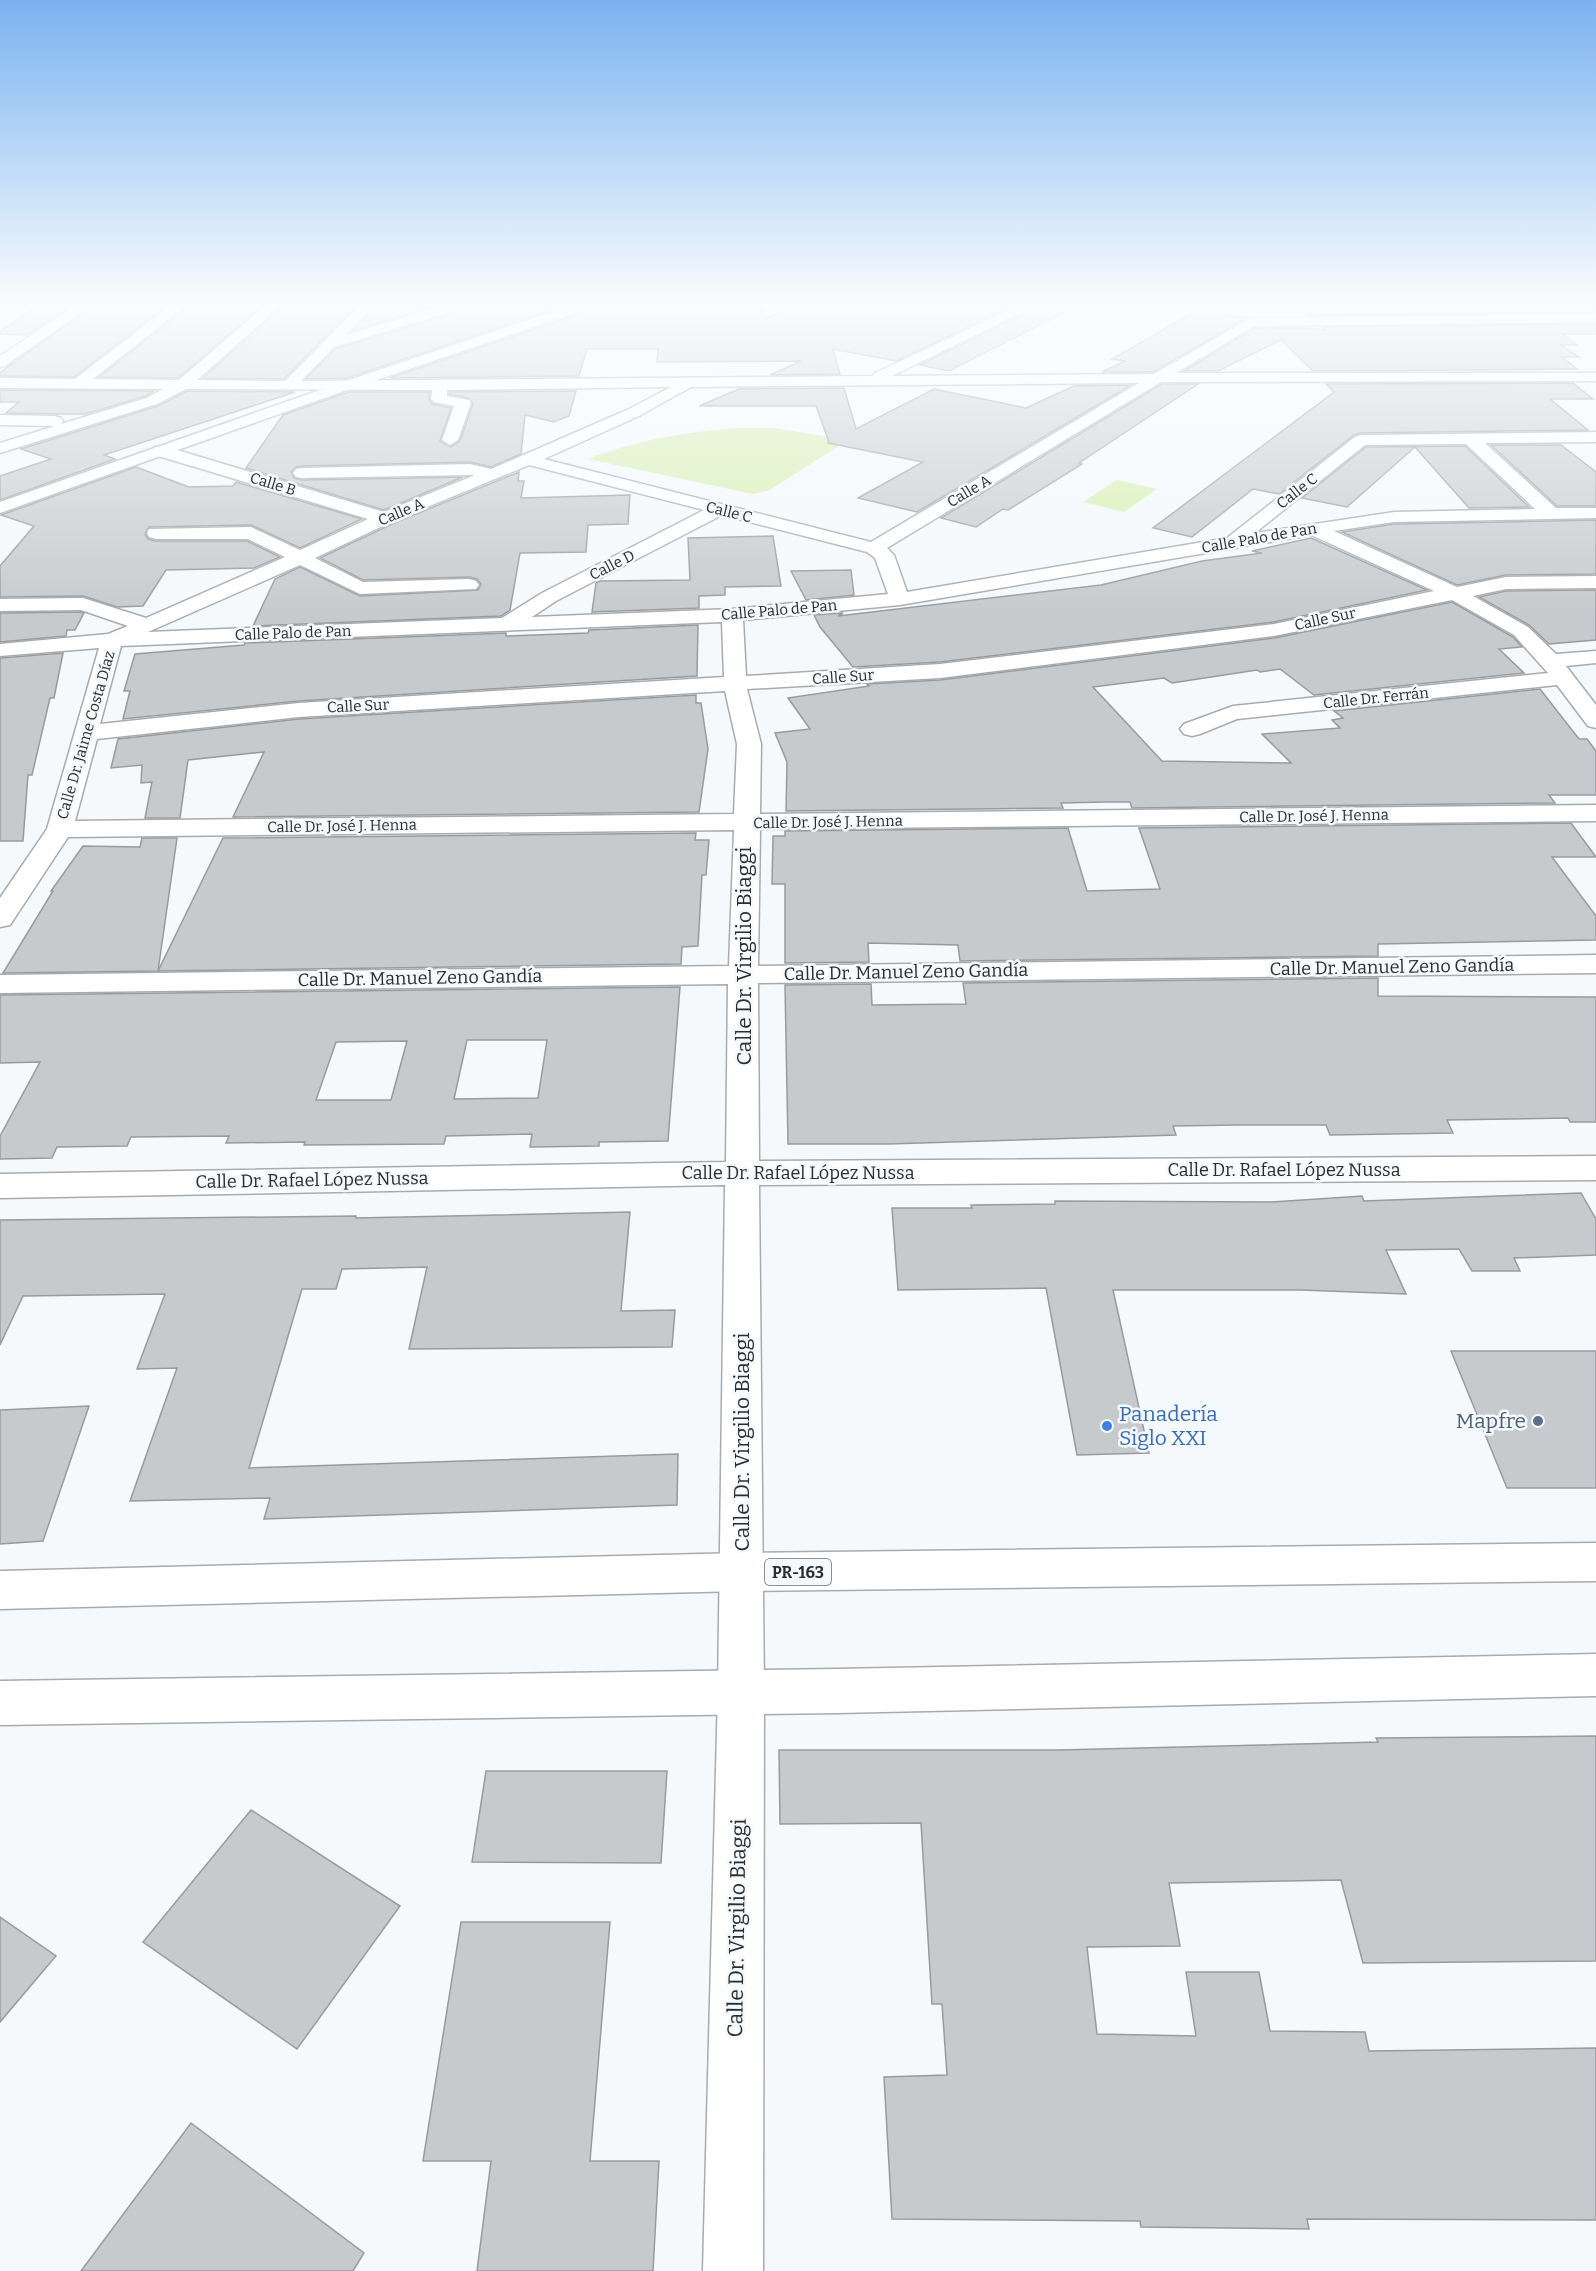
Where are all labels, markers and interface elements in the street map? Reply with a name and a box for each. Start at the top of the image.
street label: Calle B [248,469,298,499]
street label: Calle C [1273,469,1321,513]
street label: Calle A [944,471,995,511]
street label: Calle A [375,494,427,530]
street label: Calle C [704,498,754,526]
street label: Calle Palo de Pan [1200,519,1318,557]
street label: Calle D [586,546,638,584]
street label: Calle Palo de Pan [720,596,838,624]
street label: Calle Sur [1293,604,1358,634]
street label: Calle Palo de Pan [234,622,352,644]
street label: Calle Dr. Jaime Costa Díaz [53,649,119,821]
street label: Calle Sur [811,666,875,688]
street label: Calle Dr. Ferrán [1322,683,1430,712]
street label: Calle Sur [327,695,390,717]
street label: Calle Dr. José J. Henna [1239,806,1389,826]
street label: Calle Dr. José J. Henna [753,812,903,832]
street label: Calle Dr. José J. Henna [267,816,417,836]
street label: Calle Dr. Virgilio Biaggi [731,847,757,1065]
street label: Calle Dr. Manuel Zeno Gandía [1270,954,1515,980]
street label: Calle Dr. Manuel Zeno Gandía [784,959,1029,985]
street label: Calle Dr. Manuel Zeno Gandía [298,965,543,991]
street label: Calle Dr. Rafael López Nussa [1167,1159,1401,1181]
street label: Calle Dr. Rafael López Nussa [681,1162,915,1184]
street label: Calle Dr. Rafael López Nussa [195,1167,429,1193]
street label: Calle Dr. Virgilio Biaggi [729,1333,755,1551]
place label: Panadería Siglo XXI [1119,1401,1218,1451]
place label: Mapfre [1456,1408,1526,1434]
marker: Mapfre [1531,1414,1545,1428]
marker: Panadería Siglo XXI [1100,1419,1114,1433]
road number: PR-163 [765,1559,831,1585]
street label: Calle Dr. Virgilio Biaggi [722,1818,752,2038]

